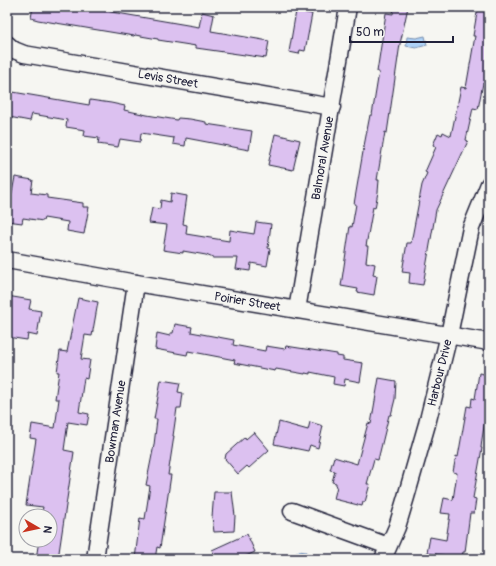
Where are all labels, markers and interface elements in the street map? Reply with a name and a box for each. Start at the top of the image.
scale bar [350,18,453,44]
text: 50 m [356,25,384,40]
street label: Levis Street [137,67,199,92]
street label: Balmoral Avenue [309,115,337,201]
street label: Poirier Street [213,289,282,315]
street label: Harbour Drive [425,338,456,408]
street label: Bowman Avenue [102,379,129,464]
north arrow [18,508,58,548]
text: N [40,525,54,535]

